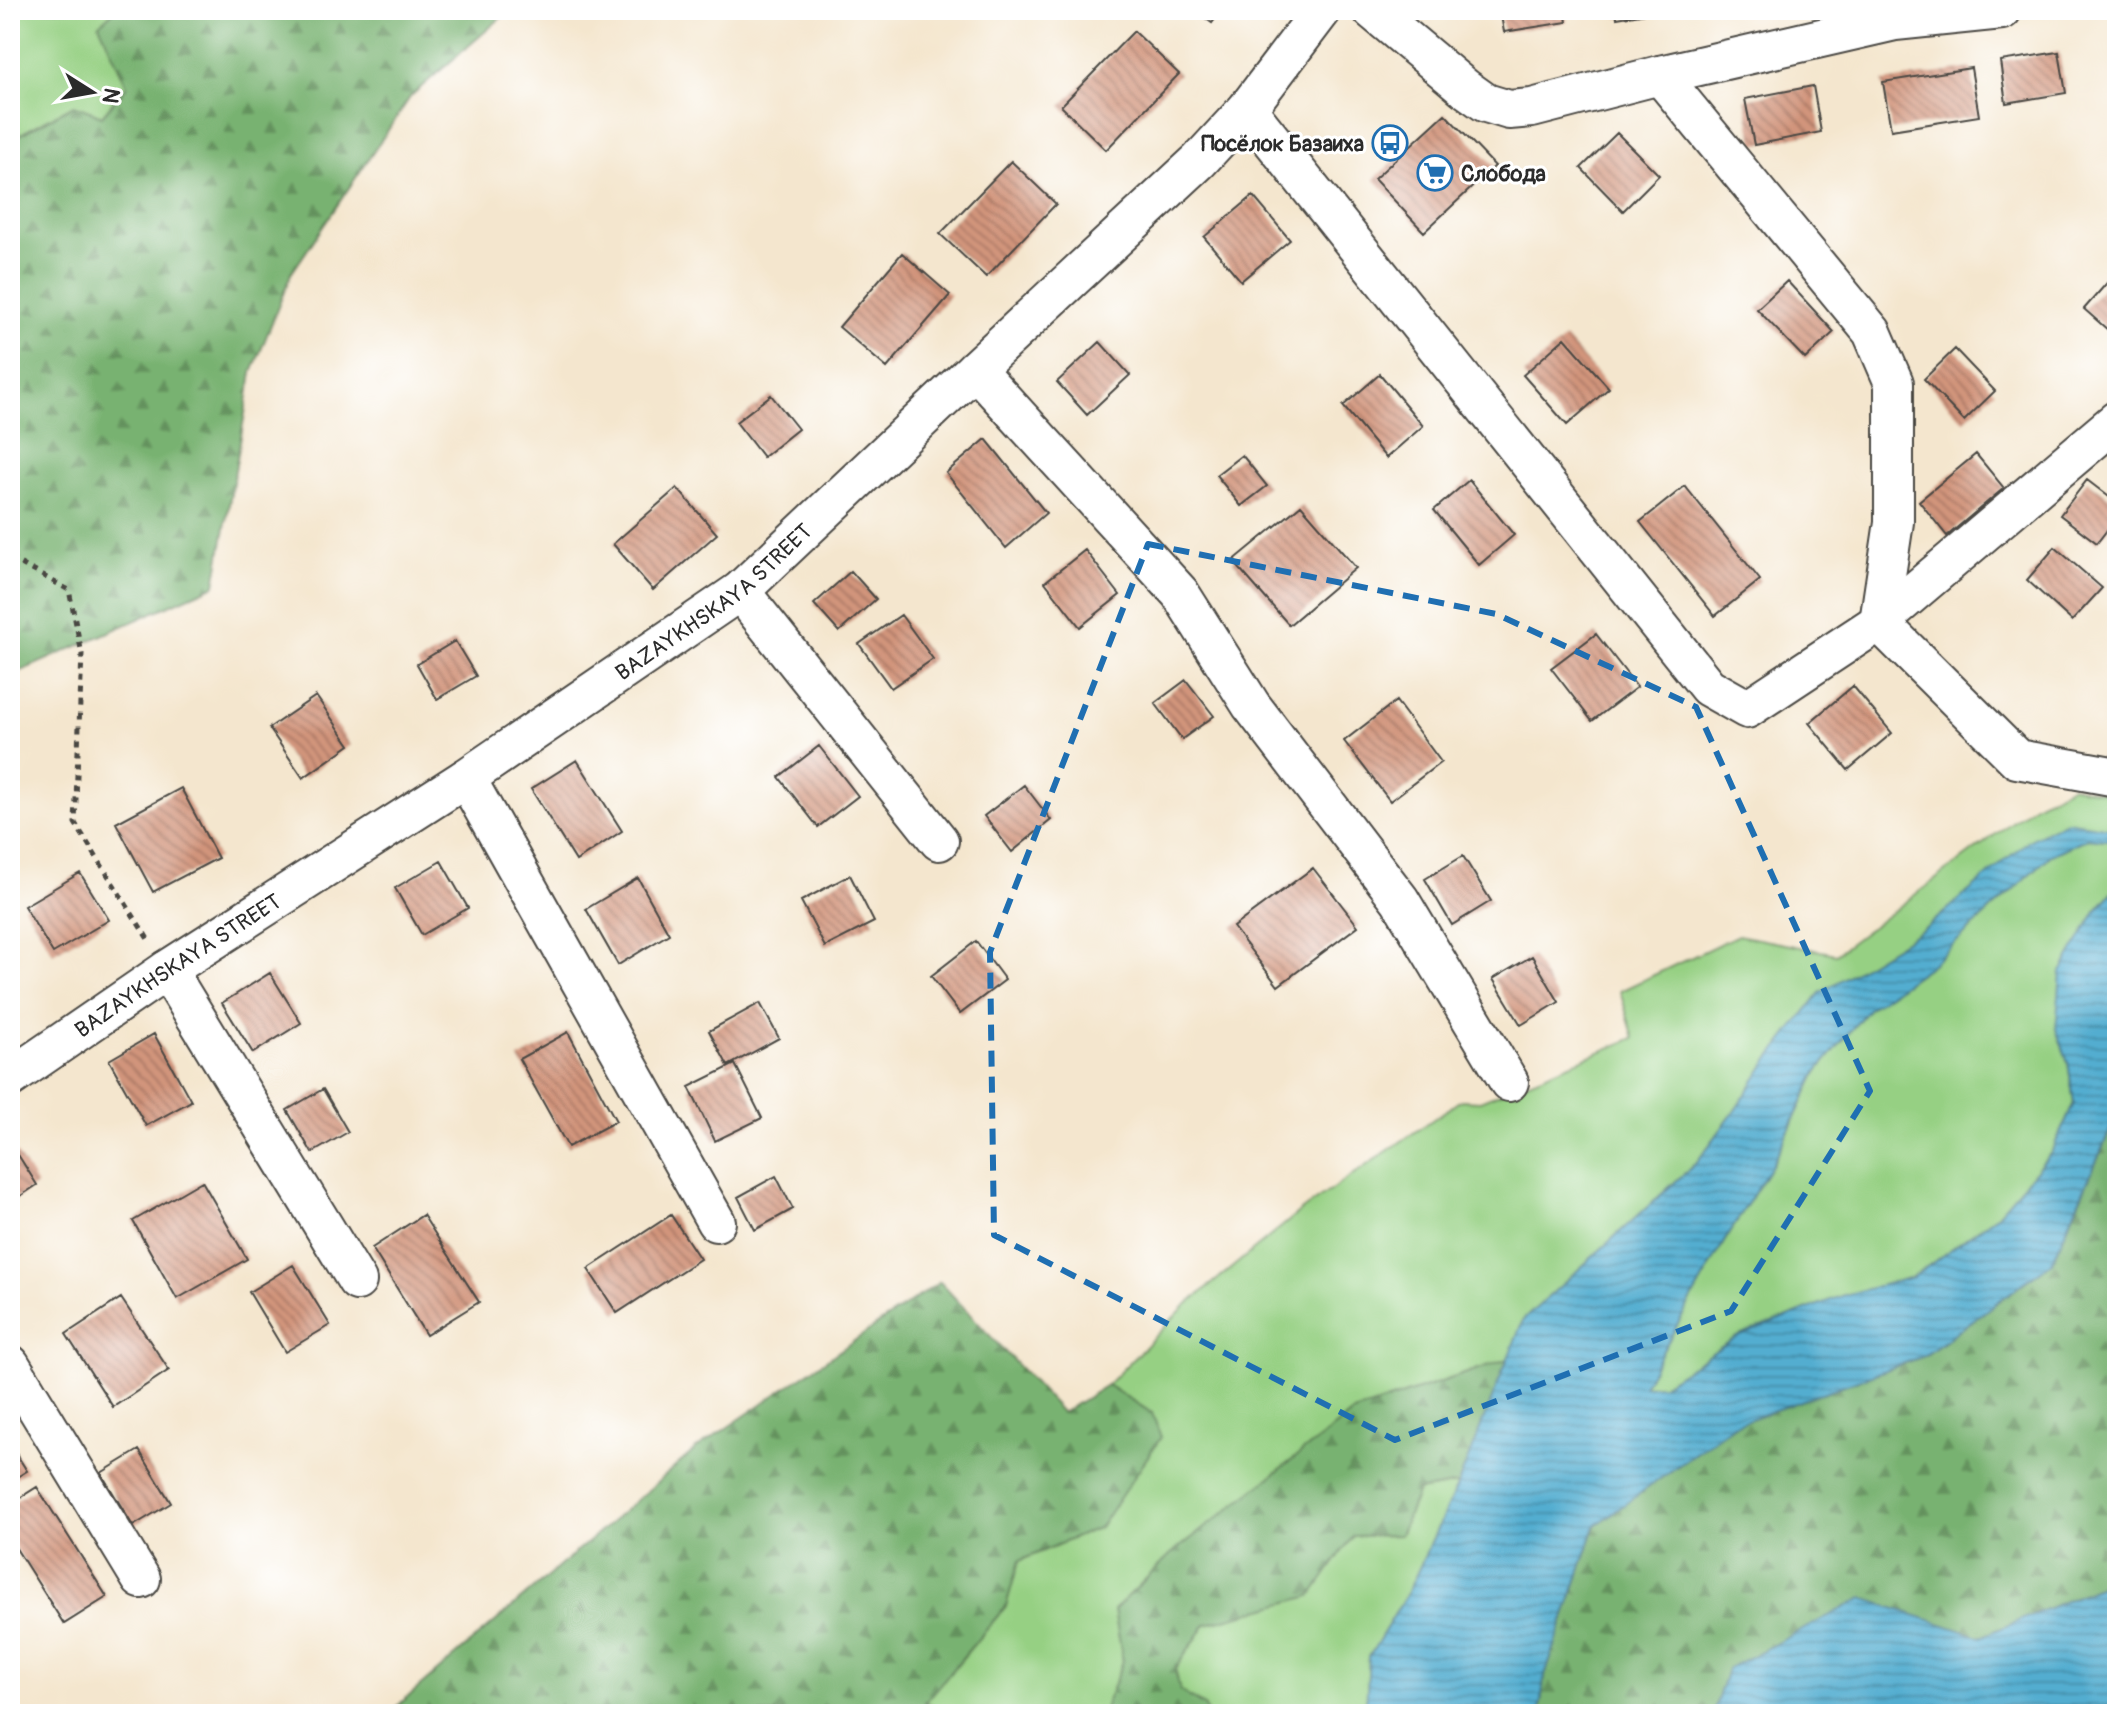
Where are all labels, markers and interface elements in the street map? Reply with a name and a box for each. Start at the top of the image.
north arrow [52,52,132,132]
text: N [95,86,126,106]
bus stop icon: Посёлок Базаиха [1371,124,1409,162]
place label: Посёлок Базаиха [1201,130,1364,158]
supermarket icon: Слобода [1416,154,1454,192]
place label: Слобода [1461,160,1546,188]
street label: BAZAYKHSKAYA STREET [610,518,818,687]
street label: BAZAYKHSKAYA STREET [70,888,286,1044]

